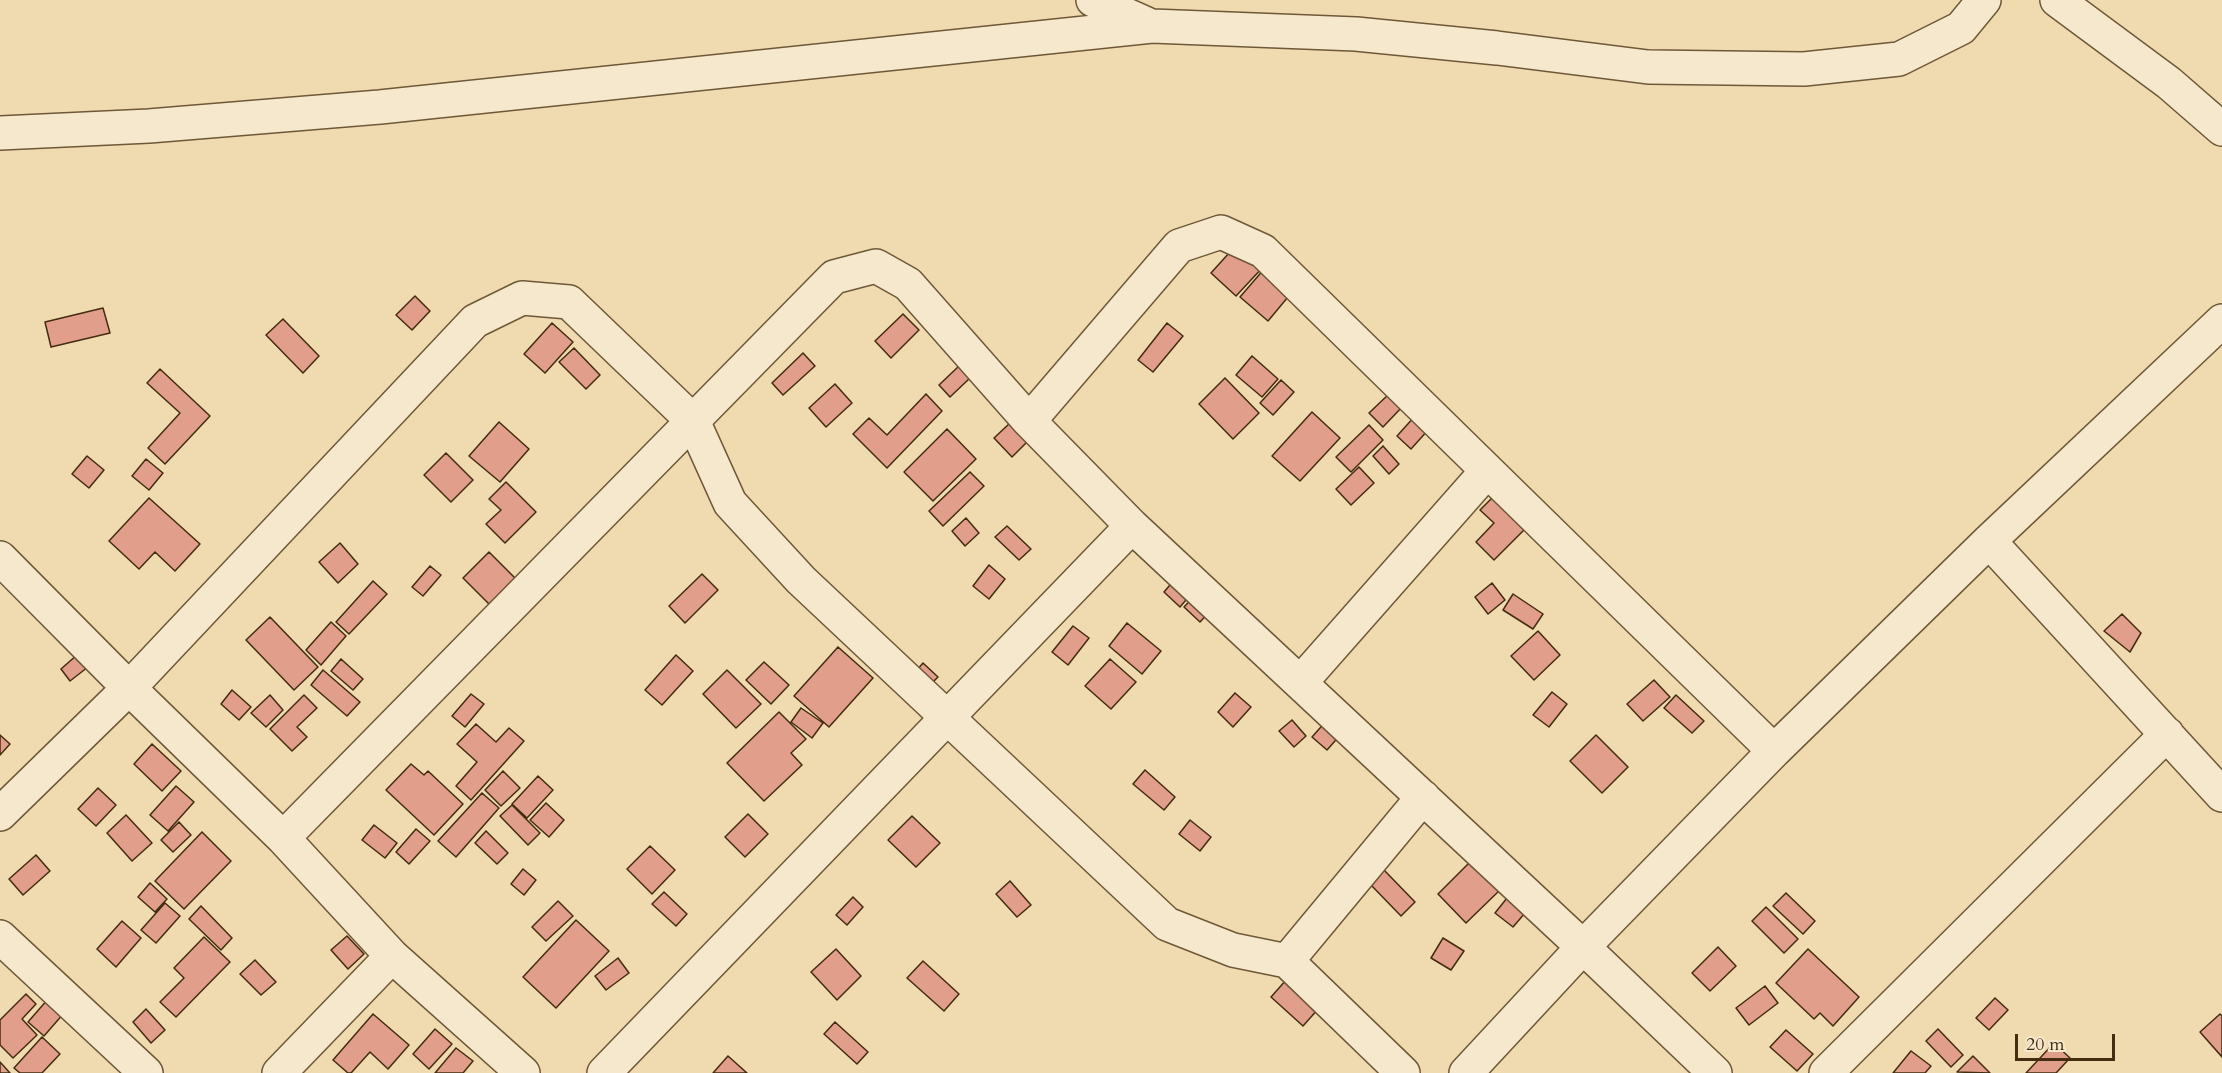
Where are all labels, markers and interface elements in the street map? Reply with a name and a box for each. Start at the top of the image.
scale bar [2018,1022,2118,1060]
text: 20 m [2026,1032,2065,1057]

